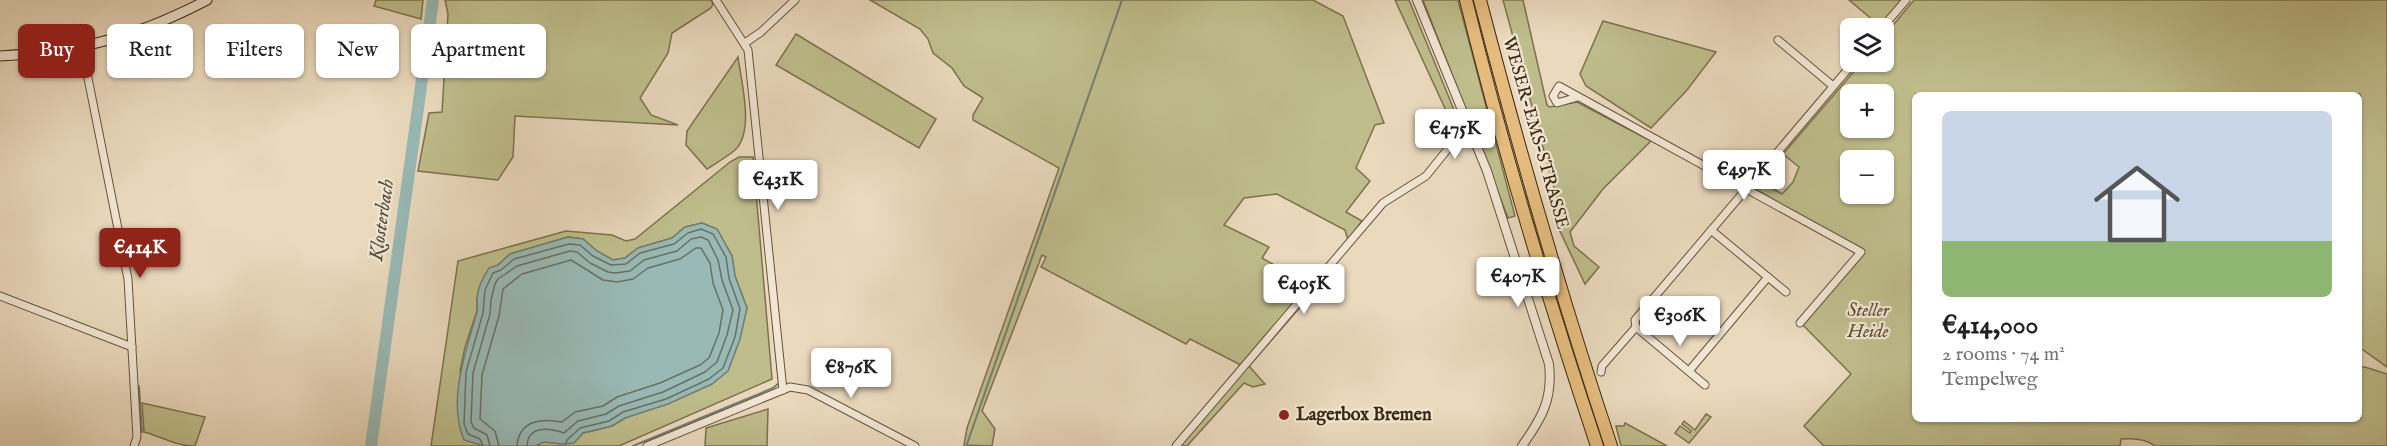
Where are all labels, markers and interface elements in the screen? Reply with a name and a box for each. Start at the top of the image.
map controls [1840,18,1894,204]
button: layers [1840,18,1894,72]
chip: Buy [18,24,95,78]
chip: Rent [107,24,193,78]
chip: Filters [205,24,304,78]
chip: New [316,24,399,78]
chip: Apartment [411,24,546,78]
street label: WESER-EMS-STRASSE [1496,34,1574,232]
button: + [1840,84,1894,138]
pin: €475K [1413,109,1497,160]
text: €475K [1429,116,1481,141]
pin: €497K [1702,150,1786,201]
button: − [1840,150,1894,204]
icon: home [2083,150,2191,258]
text: €497K [1717,157,1771,182]
pin: €431K [736,160,820,211]
text: €431K [753,167,803,192]
water label: Klosterbach [364,177,400,263]
pin: €414K [98,228,182,279]
text: €414K [113,235,167,260]
pin: €407K [1476,257,1560,308]
pin: €405K [1262,264,1346,315]
text: €407K [1490,264,1546,289]
text: €405K [1277,271,1331,296]
pin: €306K [1638,296,1722,347]
park label: Steller Heide [1846,300,1890,344]
text: €306K [1654,303,1706,328]
text: €414,000 [1942,309,2038,342]
text: 2 rooms · 74 m² [1942,342,2065,367]
pin: €876K [809,348,893,399]
text: €876K [825,355,877,380]
text: Tempelweg [1942,367,2038,392]
place label: Lagerbox Bremen [1296,404,1432,427]
marker: Lagerbox Bremen [1277,408,1291,422]

